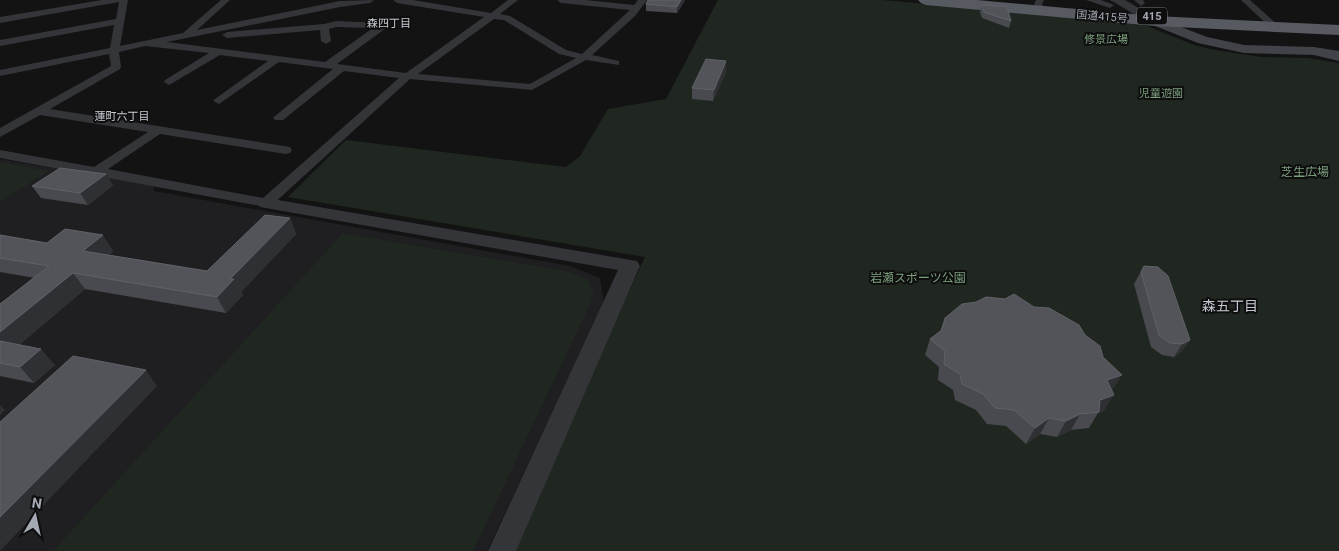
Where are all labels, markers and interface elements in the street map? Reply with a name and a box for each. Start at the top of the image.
street label: 国道415号 [1076,8,1128,25]
road number: 415 [1137,8,1167,24]
district label: 森四丁目 [367,17,411,30]
park label: 修景広場 [1084,33,1128,46]
park label: 児童遊園 [1139,87,1183,100]
district label: 蓮町六丁目 [95,110,150,123]
park label: 芝生広場 [1281,165,1329,179]
park label: 岩瀬スポーツ公園 [870,271,966,285]
district label: 森五丁目 [1202,298,1258,314]
north arrow [10,491,60,541]
text: N [31,494,43,512]

